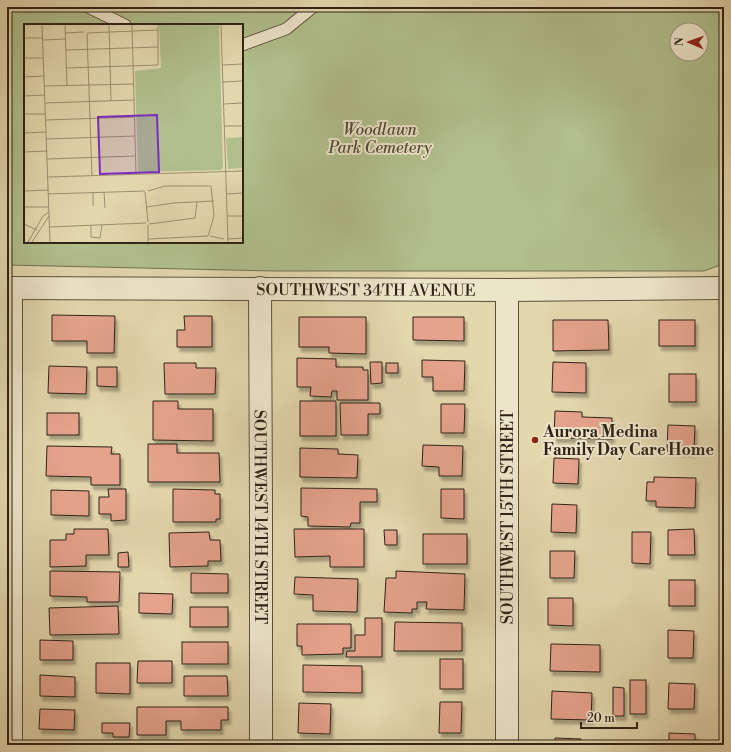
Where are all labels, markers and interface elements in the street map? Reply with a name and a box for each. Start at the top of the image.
north arrow [669,22,709,62]
inset map [24,24,243,243]
text: N [673,37,687,46]
park label: Woodlawn Park Cemetery [327,120,432,158]
street label: SOUTHWEST 34TH AVENUE [256,280,476,301]
street label: SOUTHWEST 14TH STREET [250,410,270,624]
street label: SOUTHWEST 15TH STREET [498,410,518,624]
place label: Aurora Medina Family Day Care Home [542,422,714,460]
marker: Aurora Medina Family Day Care Home [530,435,540,445]
scale bar [581,704,637,730]
text: 20 m [587,711,615,726]

